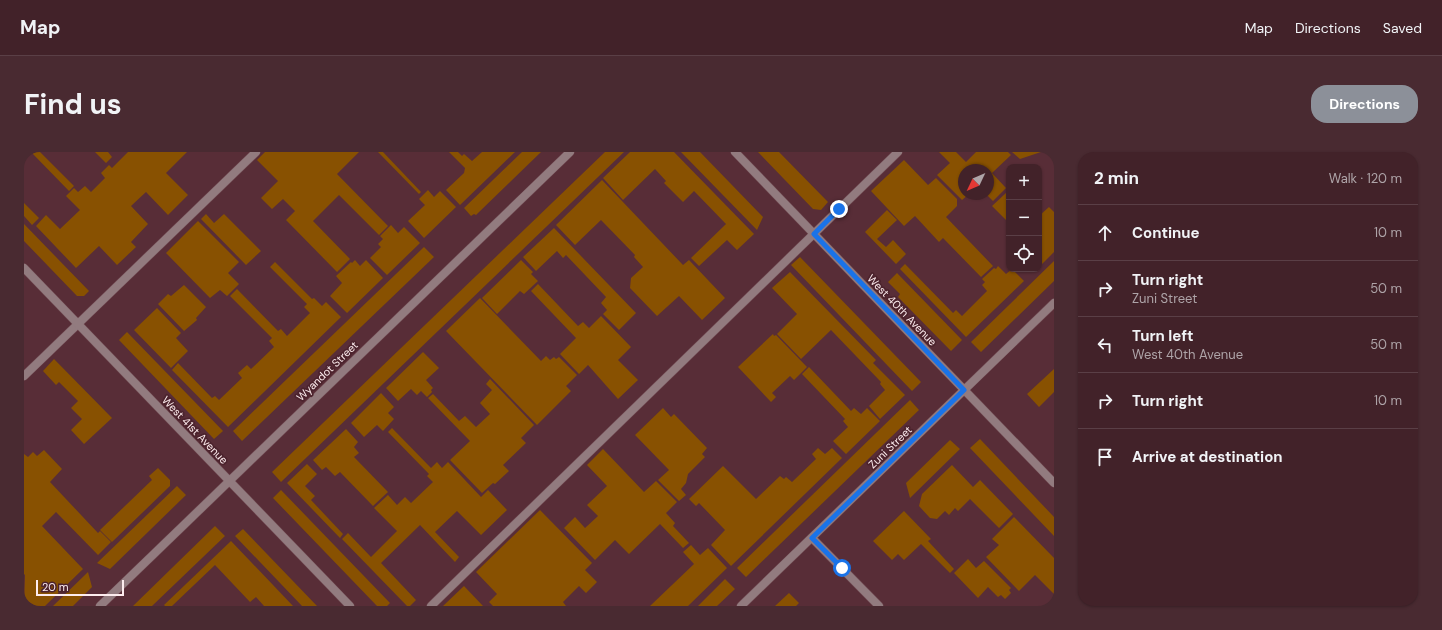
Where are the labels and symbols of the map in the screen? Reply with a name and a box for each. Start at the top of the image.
north arrow [958,164,994,200]
route end [830,200,848,218]
street label: West 40th Avenue [864,271,940,349]
street label: Wyandot Street [293,338,361,404]
street label: West 41st Avenue [159,393,231,467]
street label: Zuni Street [865,423,915,471]
route start [833,559,851,577]
scale bar [36,578,124,597]

